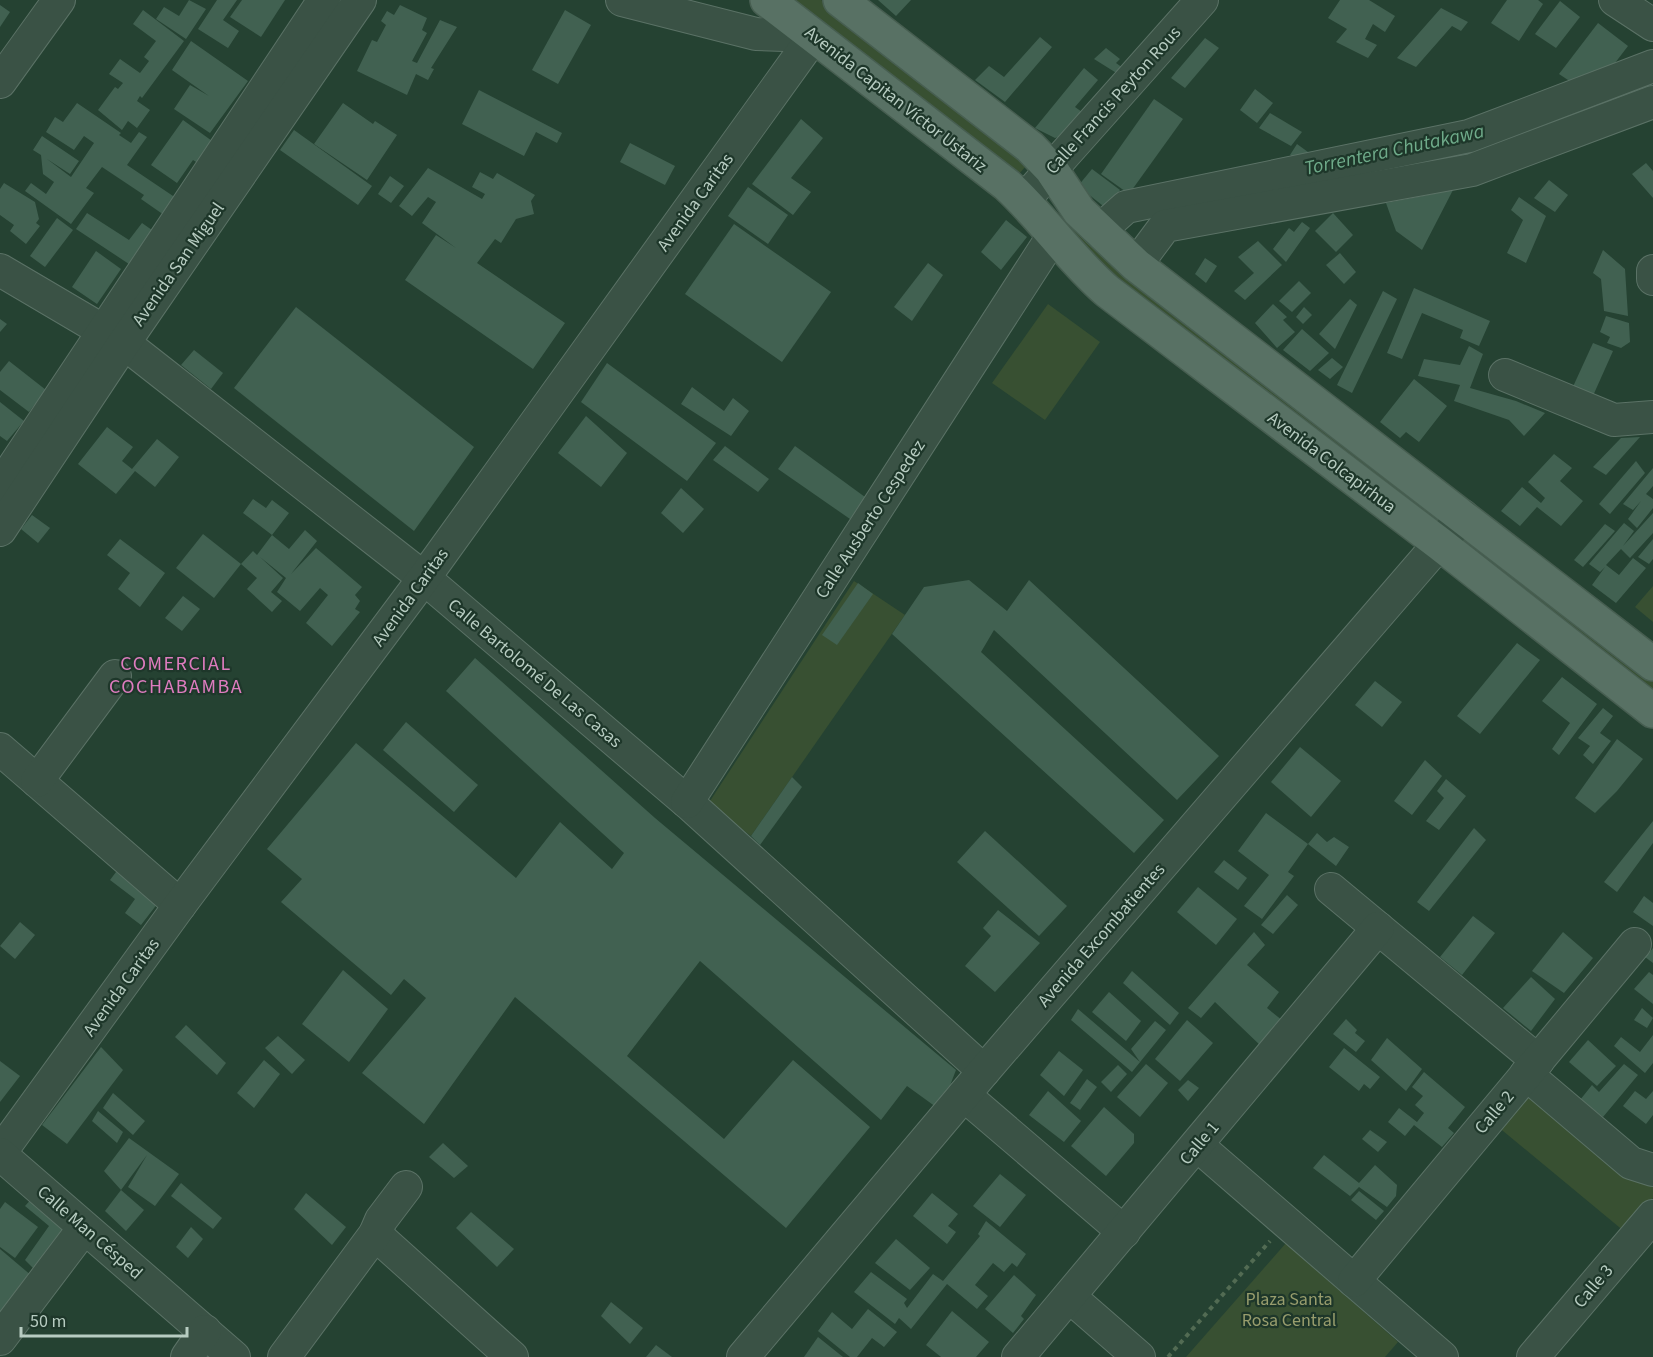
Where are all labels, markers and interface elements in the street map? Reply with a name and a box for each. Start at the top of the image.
street label: Avenida Capitan Víctor Ustariz [799,20,992,179]
street label: Calle Francis Peyton Rous [1040,21,1187,180]
water label: Torrentera Chutakawa [1302,117,1487,183]
street label: Avenida Caritas [651,148,740,257]
street label: Avenida San Miguel [126,197,230,331]
street label: Avenida Colcapirhua [1262,406,1401,519]
street label: Calle Ausberto Cespedez [810,435,931,603]
street label: Avenida Caritas [366,543,455,652]
street label: Calle Bartolomé De Las Casas [442,593,627,754]
district label: COMERCIAL COCHABAMBA [109,650,243,701]
street label: Avenida Excombatientes [1032,858,1171,1013]
street label: Avenida Caritas [77,933,166,1042]
street label: Calle 2 [1469,1085,1520,1140]
street label: Calle 1 [1174,1116,1225,1171]
street label: Calle Man Césped [32,1180,148,1285]
street label: Calle 3 [1568,1259,1619,1314]
park label: Plaza Santa Rosa Central [1242,1287,1336,1333]
scale bar [21,1300,188,1338]
text: 50 m [30,1309,66,1334]

